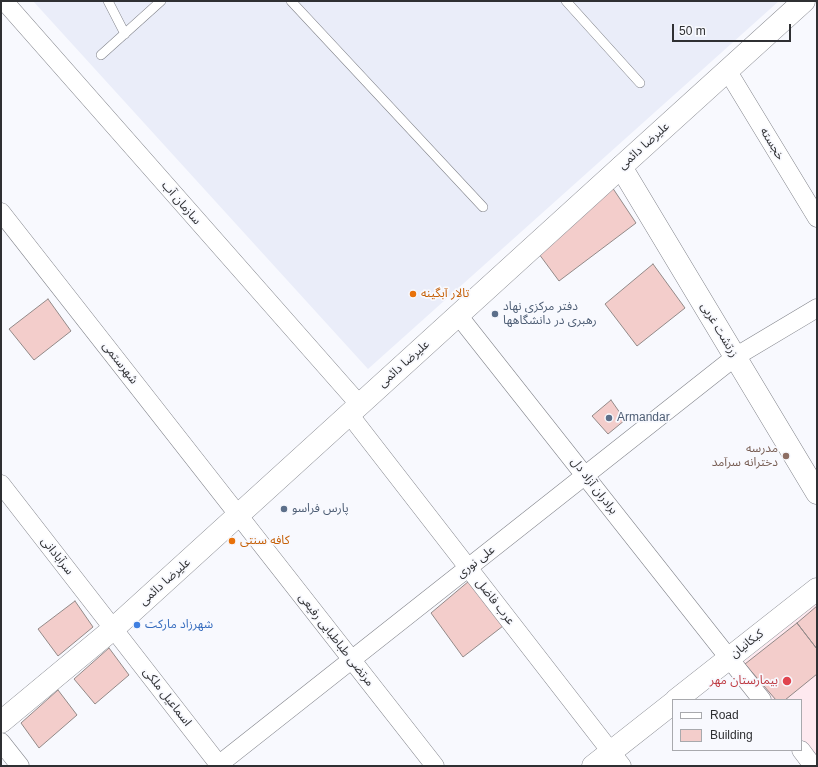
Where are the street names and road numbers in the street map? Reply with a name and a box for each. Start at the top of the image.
street label: علیرضا دائمی [615,119,673,173]
street label: خجسته [757,125,787,163]
street label: سازمان آب [158,178,204,228]
street label: زرتشت غربی [697,300,741,360]
street label: علیرضا دائمی [375,337,433,391]
street label: شهرستمی [99,339,141,387]
street label: برادران آزاد دل [567,455,621,517]
street label: سرآبادانی [38,534,76,578]
street label: علی نوری [454,543,498,581]
street label: علیرضا دائمی [136,555,194,609]
street label: عرب فاضل [473,576,517,628]
street label: مرتضی طباطبایی رفیعی [295,591,377,689]
street label: کبکانیان [728,627,766,661]
street label: اسماعیل ملکی [140,665,194,729]

